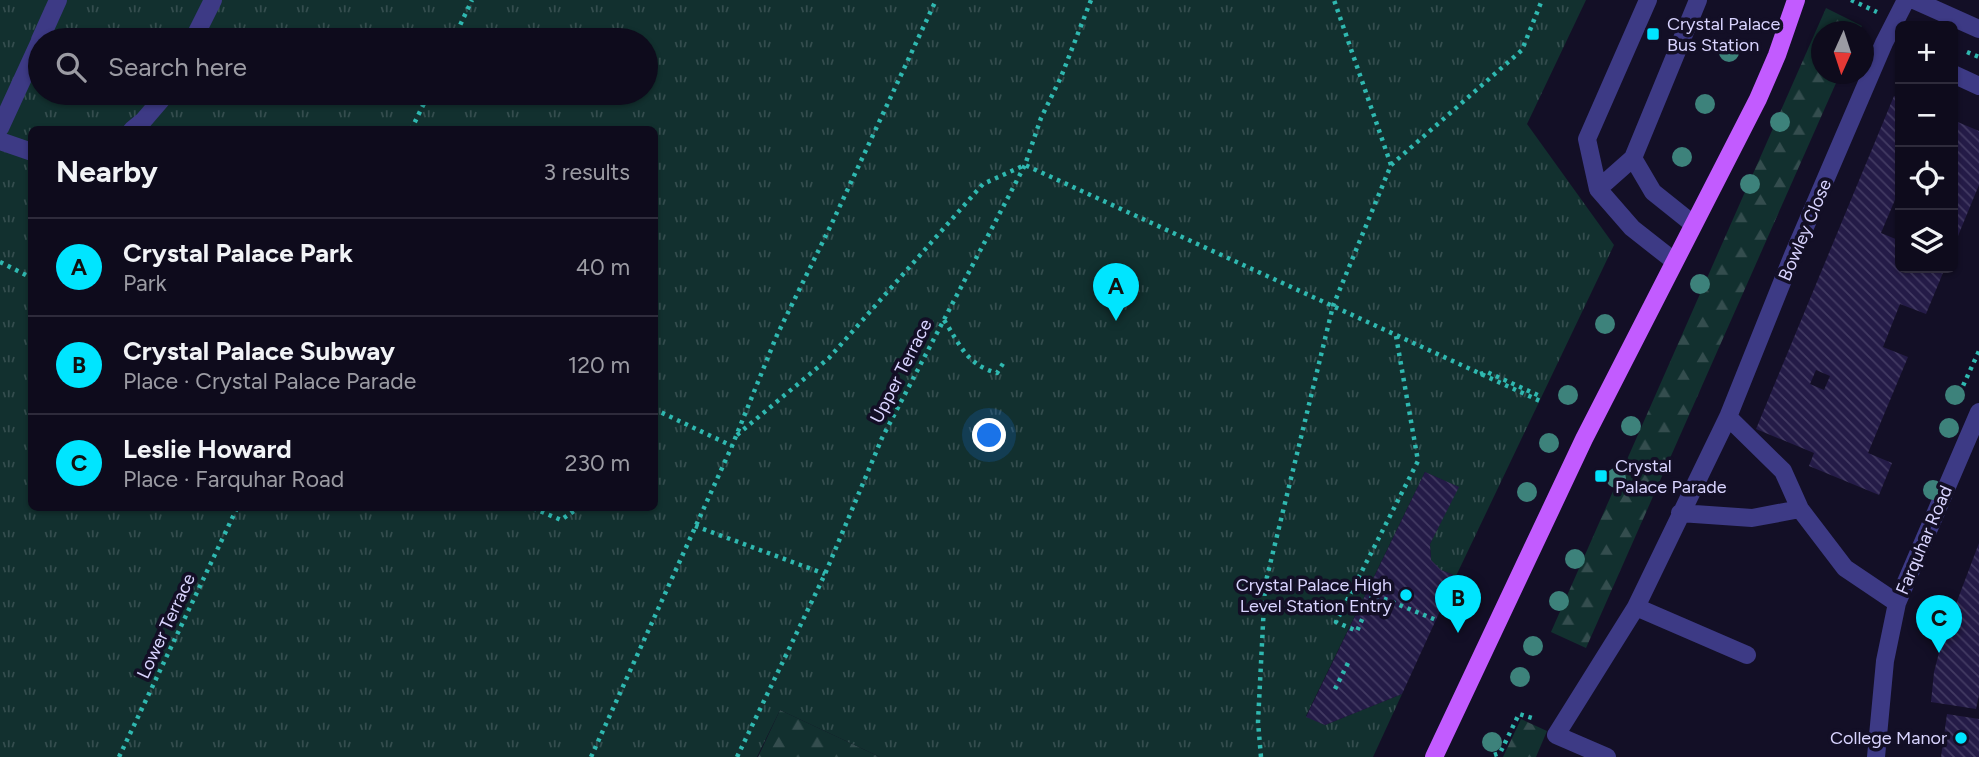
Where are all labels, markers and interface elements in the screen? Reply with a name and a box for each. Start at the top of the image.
place label: Crystal Palace Bus Station [1667,13,1781,56]
north arrow [1811,21,1874,84]
map controls [1895,21,1958,273]
button: + [1895,21,1958,84]
marker: Crystal Palace Bus Station [1645,26,1661,42]
search box [28,28,658,105]
icon: search [52,48,90,86]
text: Search here [108,51,247,83]
button: − [1895,84,1958,147]
button: locate [1895,147,1958,210]
text: Nearby [56,153,158,190]
text: 3 results [543,158,630,186]
street label: Bowley Close [1774,176,1836,284]
button: layers [1895,210,1958,273]
text: Crystal Palace Park [123,237,353,269]
text: A [71,253,87,281]
text: 40 m [576,253,630,281]
pin: A [1093,263,1139,321]
text: Park [123,269,167,297]
street label: Upper Terrace [865,315,937,427]
text: Crystal Palace Subway [123,335,395,367]
text: B [72,351,86,379]
text: 120 m [568,351,630,379]
text: Place · Crystal Palace Parade [123,367,416,395]
your location [972,418,1006,452]
text: Leslie Howard [123,433,292,465]
text: C [71,449,87,477]
text: 230 m [565,449,630,477]
place label: Crystal Palace Parade [1615,455,1727,498]
text: Place · Farquhar Road [123,465,344,493]
marker: Crystal Palace Parade [1593,468,1609,484]
street label: Farquhar Road [1891,482,1957,598]
street label: Lower Terrace [132,570,200,682]
place label: Crystal Palace High Level Station Entry [1236,574,1393,617]
pin: B [1435,575,1481,633]
marker: Crystal Palace High Level Station Entry [1398,587,1414,603]
pin: C [1916,595,1962,653]
place label: College Manor [1830,727,1947,749]
marker: College Manor [1953,730,1969,746]

